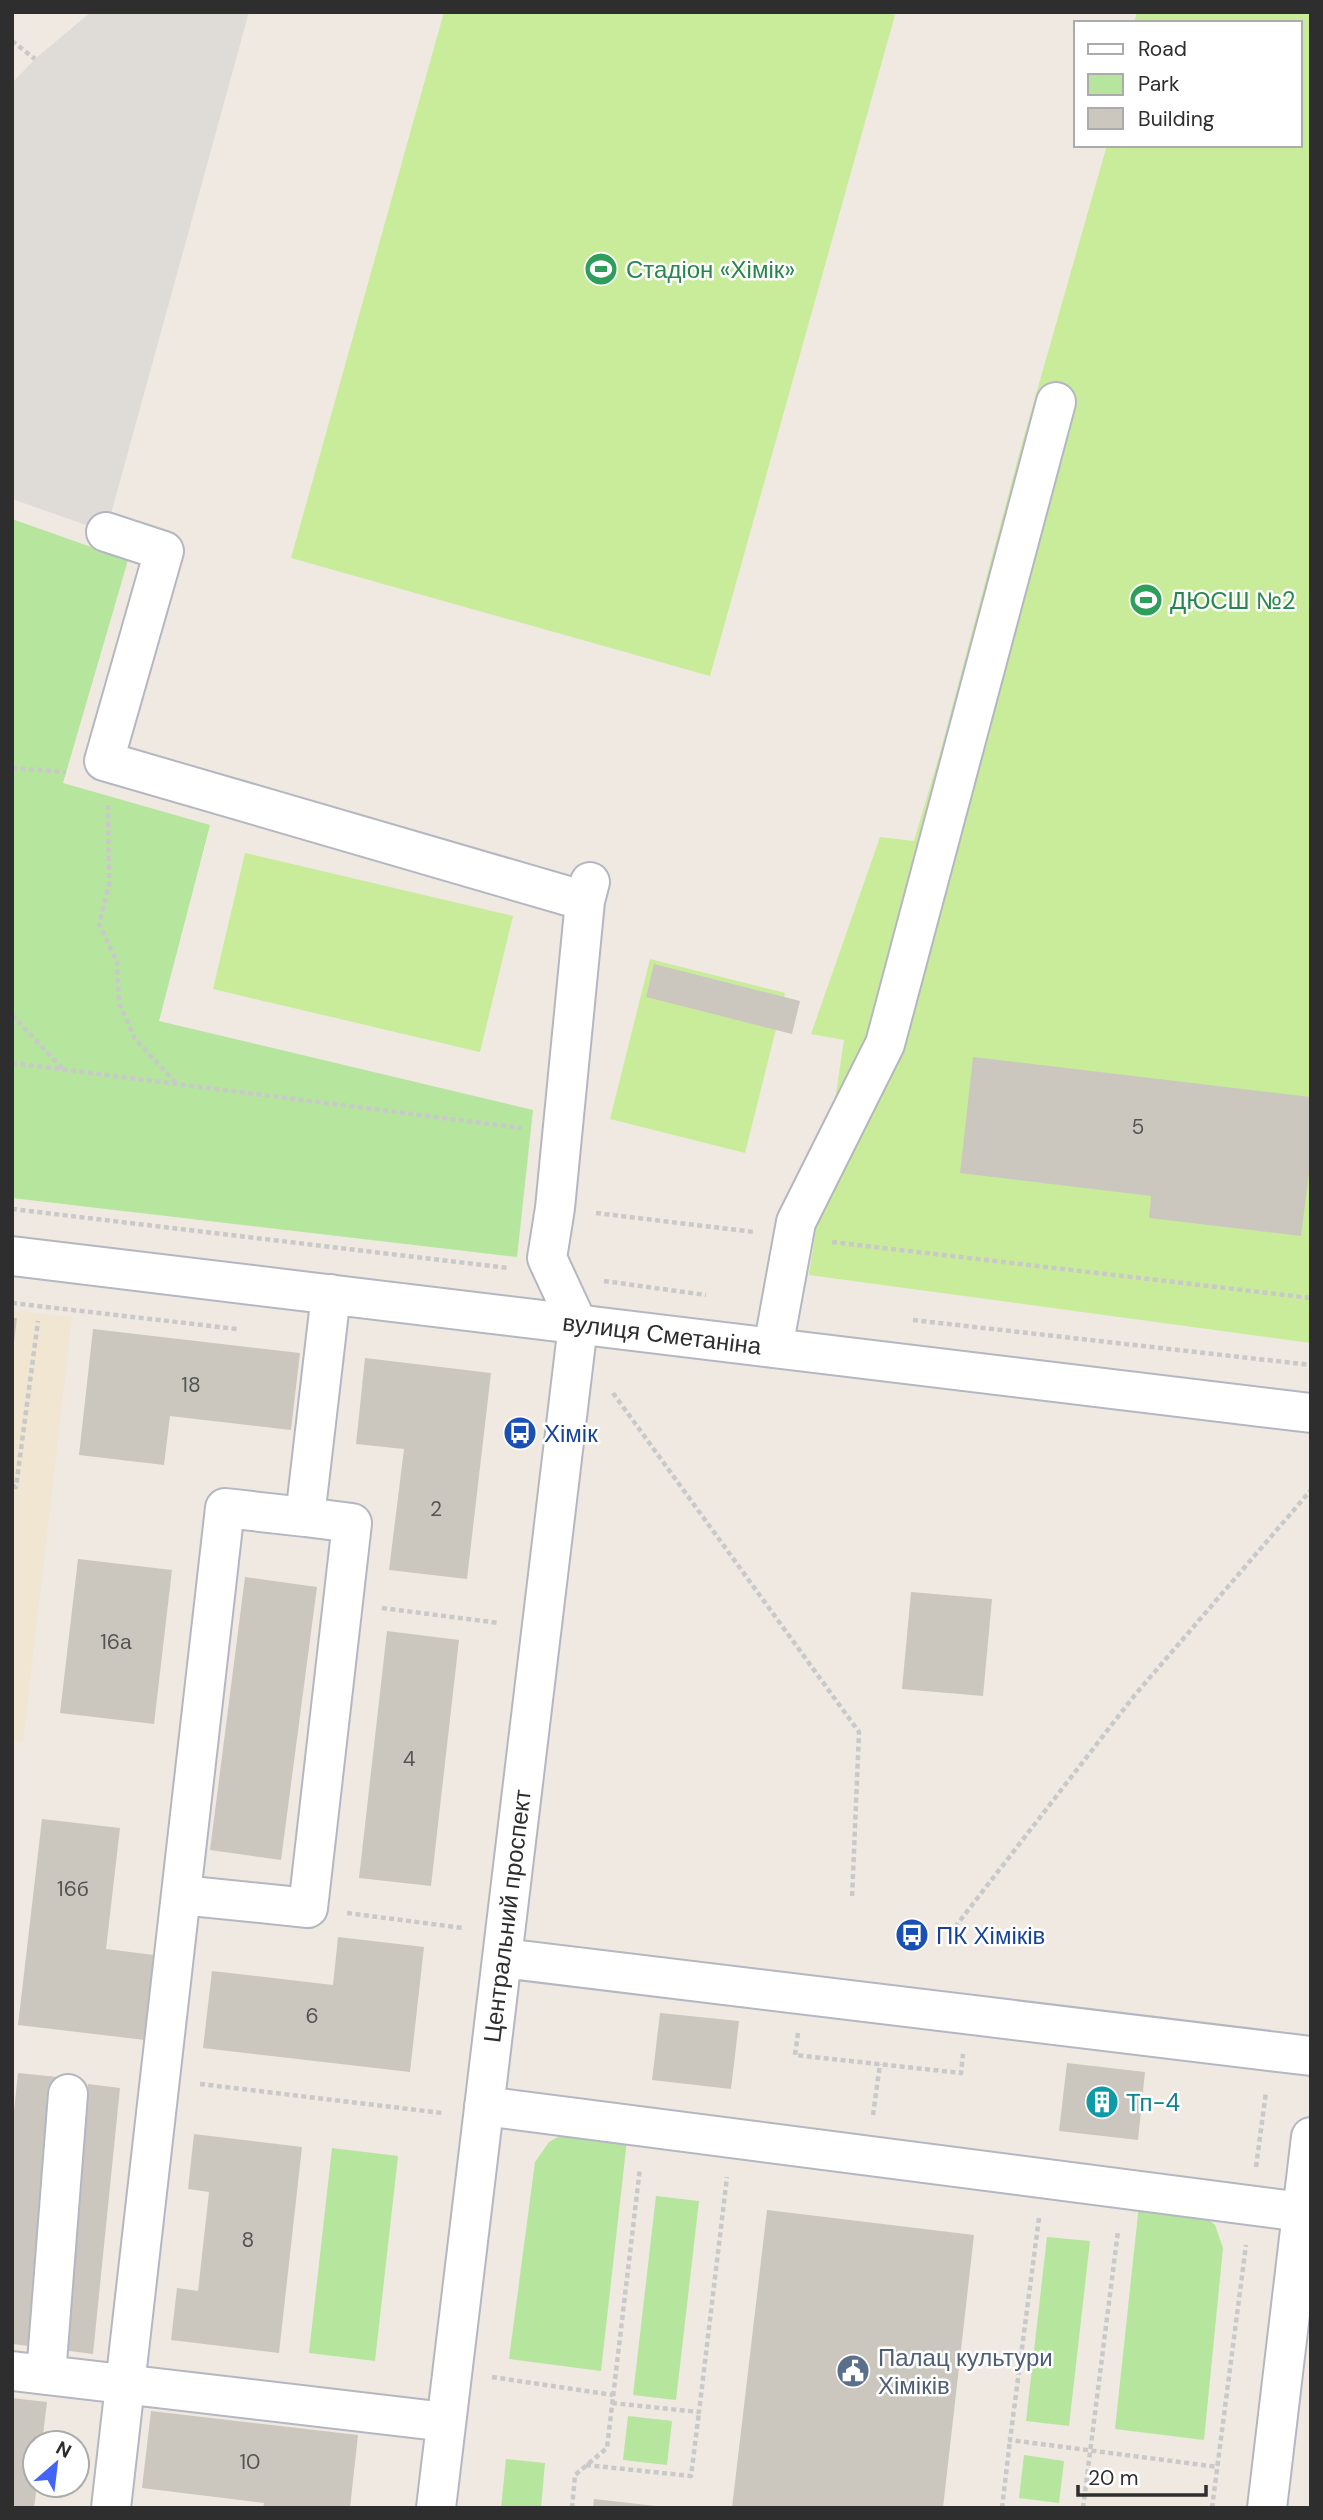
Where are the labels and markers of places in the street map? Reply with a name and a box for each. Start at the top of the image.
sports icon: Стадіон «Хімік» [582,250,620,288]
place label: Стадіон «Хімік» [626,254,795,285]
sports icon: ДЮСШ №2 [1127,581,1165,619]
place label: ДЮСШ №2 [1170,585,1296,616]
bus stop icon: Хімік [501,1414,539,1452]
place label: Хімік [544,1418,598,1449]
bus stop icon: ПК Хіміків [893,1916,931,1954]
place label: ПК Хіміків [936,1920,1045,1951]
building icon: Тп-4 [1083,2083,1121,2121]
place label: Тп-4 [1126,2087,1180,2118]
place label: Палац культури Хіміків [878,2342,1053,2401]
public building icon: Палац культури Хіміків [834,2352,872,2390]

